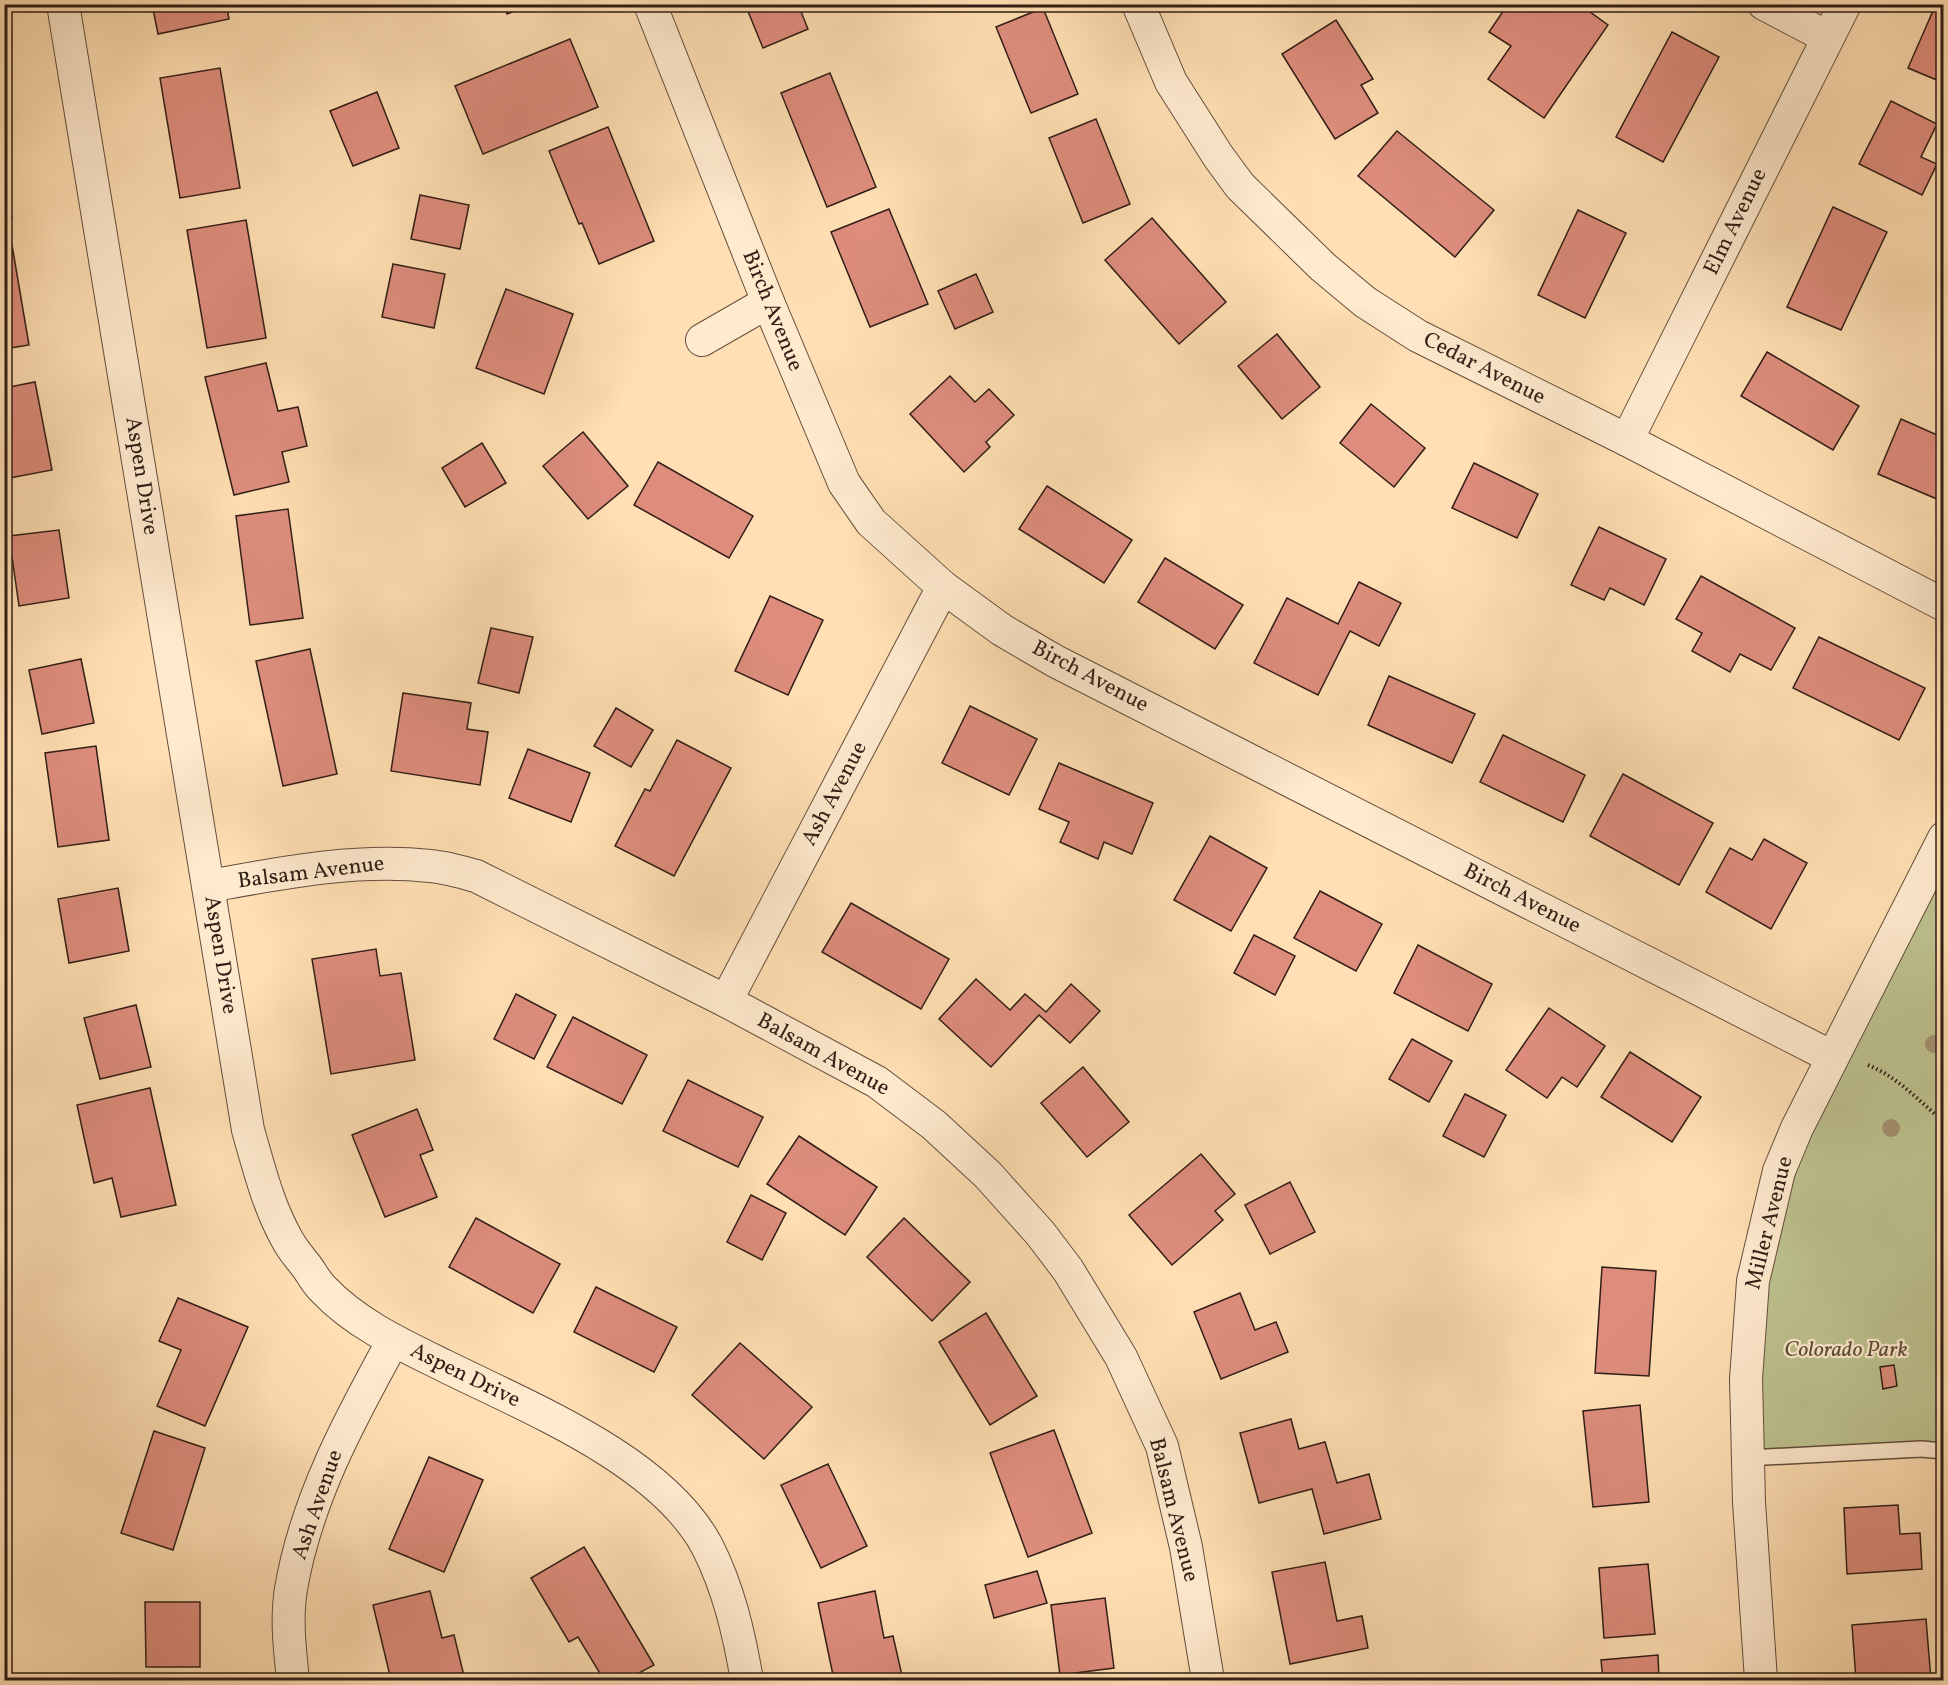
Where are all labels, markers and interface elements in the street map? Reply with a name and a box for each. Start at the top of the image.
street label: Elm Avenue [1697,163,1775,281]
street label: Birch Avenue [734,246,810,376]
street label: Cedar Avenue [1417,325,1551,413]
street label: Aspen Drive [116,415,166,537]
street label: Birch Avenue [1026,633,1154,721]
street label: Ash Avenue [794,736,876,852]
street label: Balsam Avenue [236,849,386,897]
street label: Birch Avenue [1458,856,1586,942]
street label: Aspen Drive [195,894,245,1016]
street label: Balsam Avenue [751,1006,895,1104]
street label: Miller Avenue [1738,1153,1802,1293]
park label: Colorado Park [1784,1335,1908,1366]
street label: Aspen Drive [405,1336,525,1416]
street label: Balsam Avenue [1140,1435,1206,1585]
street label: Ash Avenue [285,1446,351,1564]

